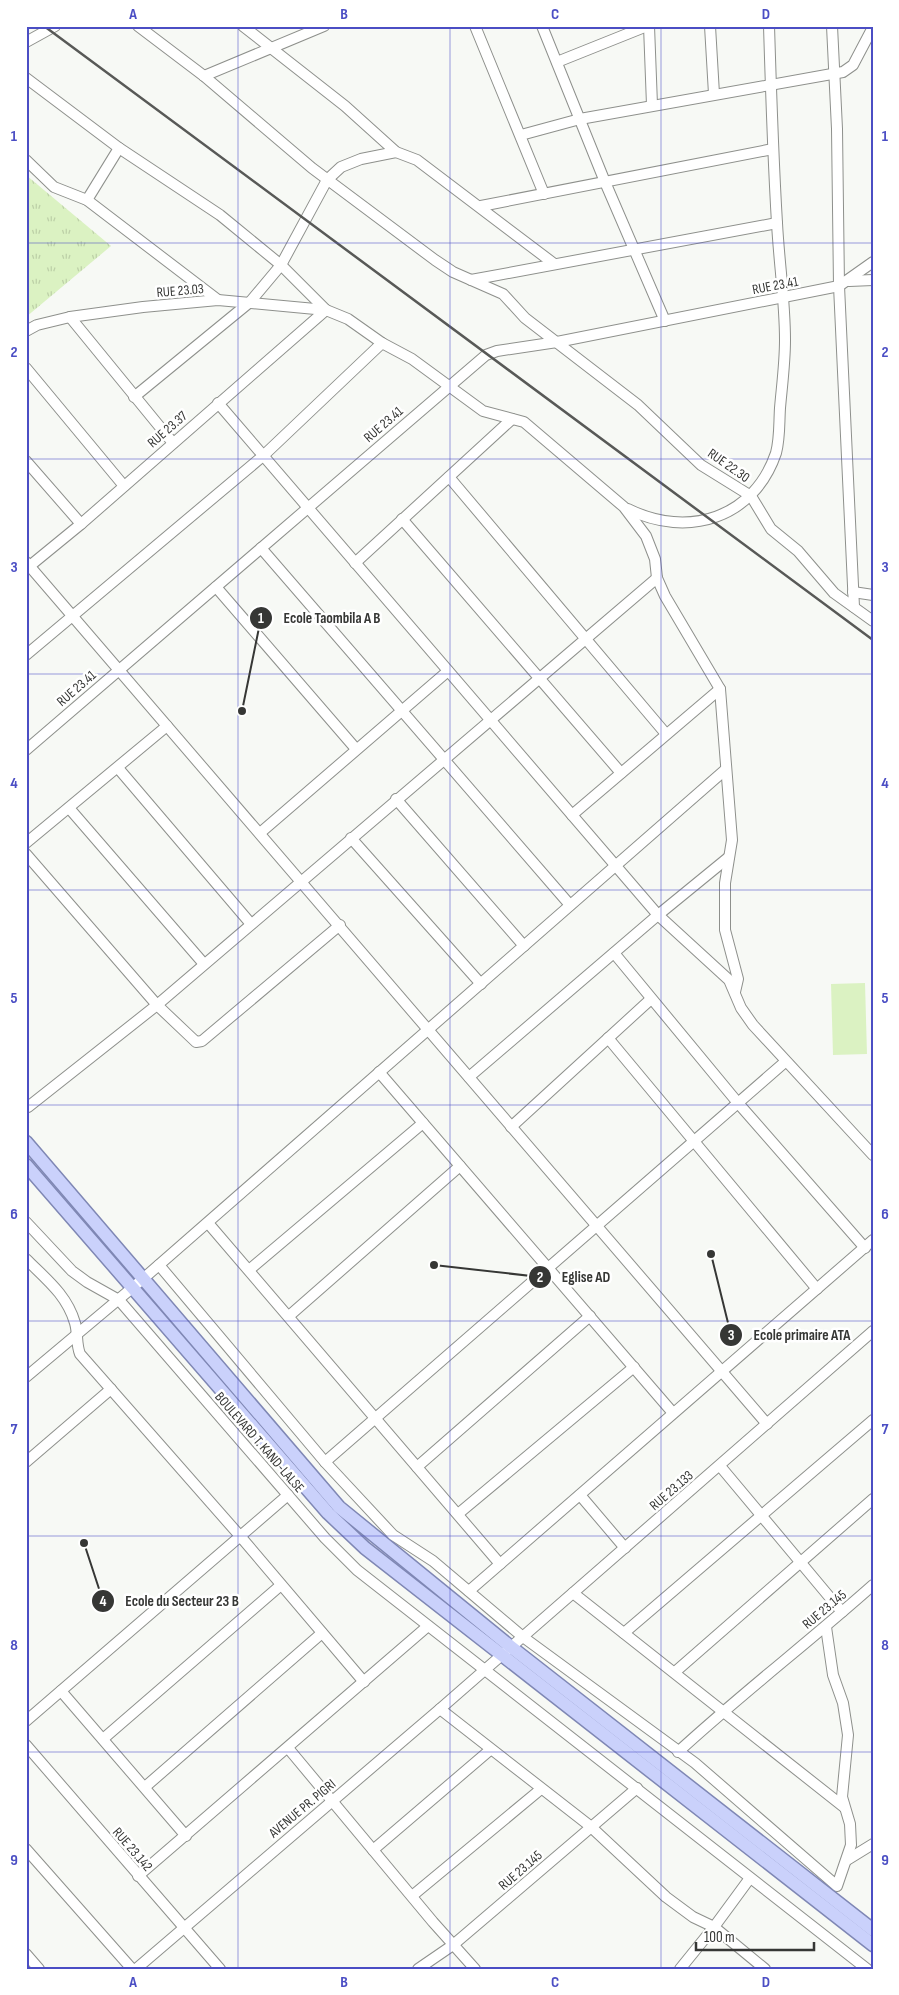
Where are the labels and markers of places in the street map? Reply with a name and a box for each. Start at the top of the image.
callout: Ecole Taombila A B [249,603,391,633]
callout: Eglise AD [527,1262,621,1292]
callout: Ecole primaire ATA [719,1320,861,1350]
callout: Ecole du Secteur 23 B [90,1586,249,1616]

